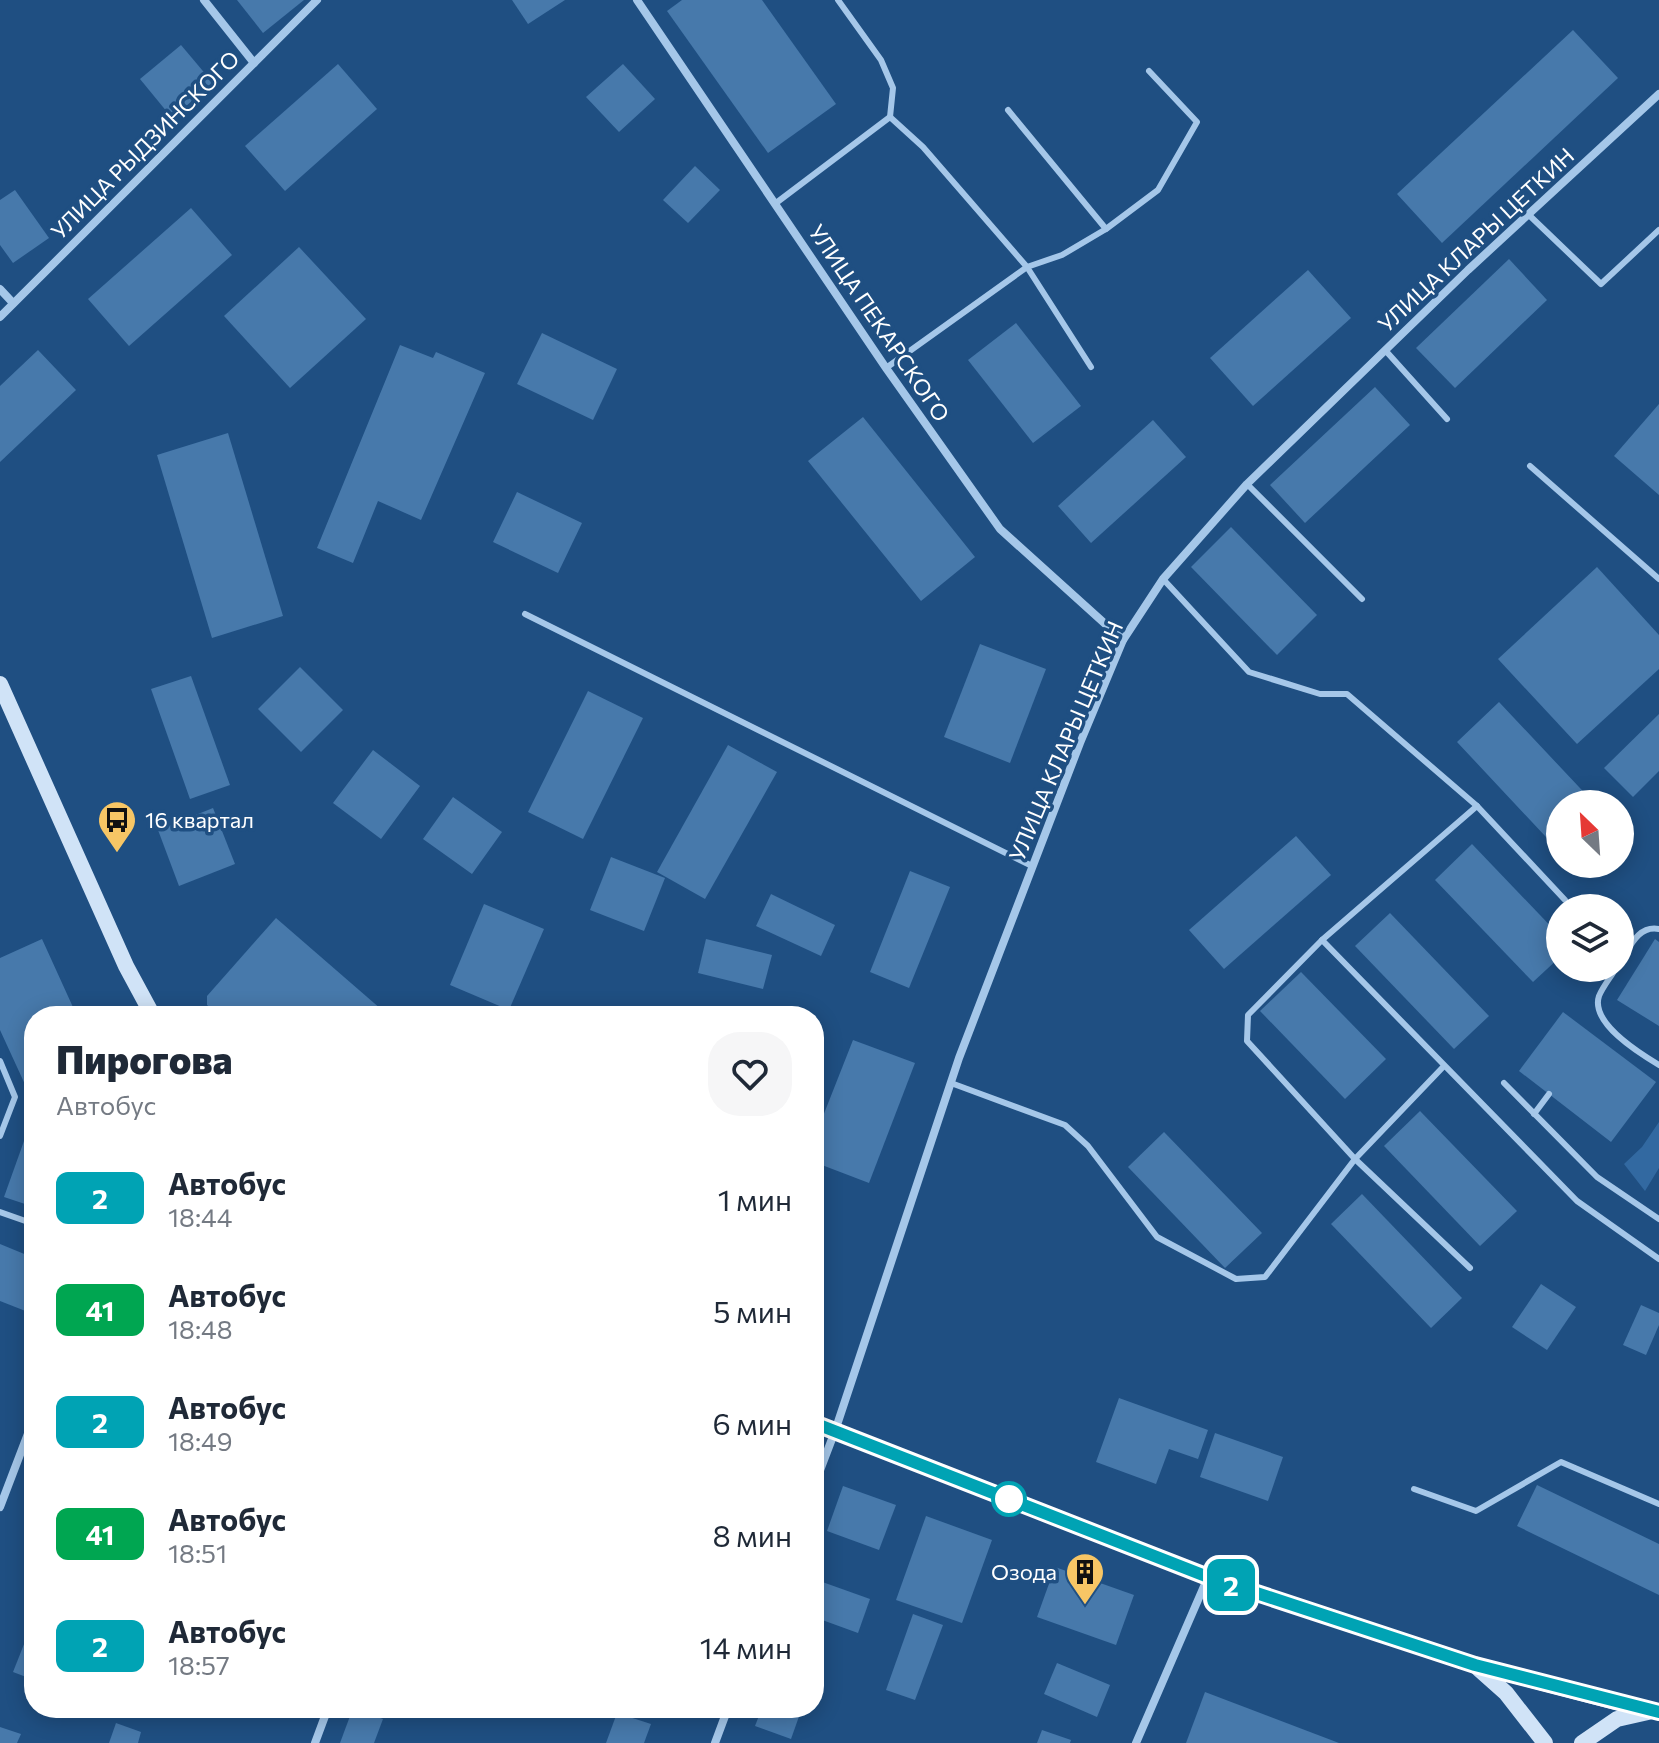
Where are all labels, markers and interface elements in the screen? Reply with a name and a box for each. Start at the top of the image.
street label: УЛИЦА РЫДЗИНСКОГО [45,45,244,244]
street label: УЛИЦА КЛАРЫ ЦЕТКИН [1372,142,1579,338]
street label: УЛИЦА ПЕКАРСКОГО [803,219,956,427]
street label: УЛИЦА КЛАРЫ ЦЕТКИН [1003,617,1128,865]
north arrow [1546,790,1634,878]
map controls [1546,790,1634,982]
bus stop icon: 16 квартал [96,799,138,854]
place label: 16 квартал [145,806,254,833]
button: layers [1546,894,1634,982]
button: heart [708,1032,792,1116]
text: Пирогова [56,1035,232,1082]
text: Автобус [56,1089,156,1120]
text: Автобус [168,1164,286,1201]
text: 1 мин [718,1180,792,1217]
text: 2 [92,1181,108,1215]
text: 18:44 [168,1201,232,1232]
text: Автобус [168,1276,286,1313]
text: 5 мин [713,1292,792,1329]
text: 41 [85,1293,115,1327]
text: 18:48 [168,1313,232,1344]
text: Автобус [168,1388,286,1425]
text: 6 мин [712,1404,792,1441]
text: 2 [92,1405,108,1439]
text: 18:49 [168,1425,232,1456]
unlabelled marker [992,1482,1026,1516]
text: Автобус [168,1500,286,1537]
text: 8 мин [712,1516,792,1553]
text: 41 [85,1517,115,1551]
text: 18:51 [168,1537,227,1568]
building icon: Озода [1064,1551,1106,1606]
place label: Озода [991,1558,1057,1585]
line badge: 2 [1205,1559,1257,1611]
text: 2 [1223,1568,1239,1602]
text: Автобус [168,1612,286,1649]
text: 14 мин [700,1628,792,1665]
text: 2 [92,1629,108,1663]
text: 18:57 [168,1649,230,1680]

